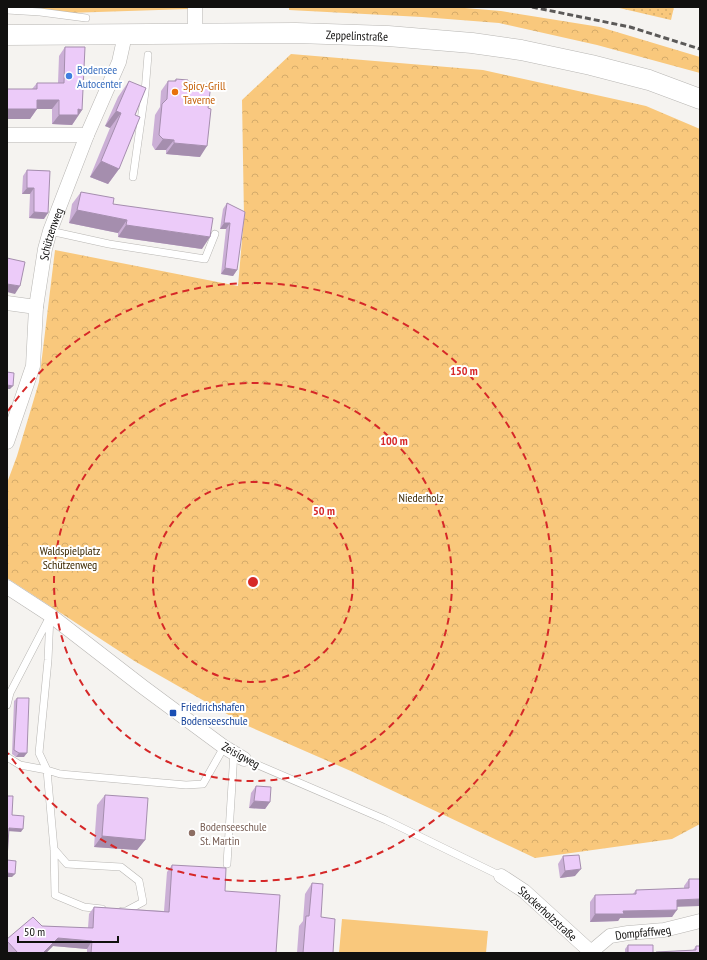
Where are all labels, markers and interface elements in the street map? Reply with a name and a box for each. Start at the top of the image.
street label: Zeppelinstraße [326,26,388,43]
place label: Bodensee Autocenter [77,62,123,91]
marker: Bodensee Autocenter [64,71,74,81]
place label: Spicy-Grill Taverne [183,78,226,107]
marker: Spicy-Grill Taverne [170,87,180,97]
street label: Schützenweg [36,205,66,261]
text: 150 m [450,363,478,378]
text: 100 m [380,433,408,448]
park label: Niederholz [398,490,444,505]
text: 50 m [313,503,335,518]
park label: Waldspielplatz Schützenweg [40,543,100,572]
centre of rings [246,575,260,589]
place label: Friedrichshafen Bodenseeschule [181,699,248,728]
marker: Friedrichshafen Bodenseeschule [168,708,178,718]
street label: Zeisigweg [219,738,263,772]
place label: Bodenseeschule St. Martin [200,819,267,848]
marker: Bodenseeschule St. Martin [187,828,197,838]
street label: Stockerholzstraße [516,882,581,944]
scale bar [18,918,118,944]
street label: Dompfaffweg [614,921,672,943]
text: 50 m [24,924,45,939]

